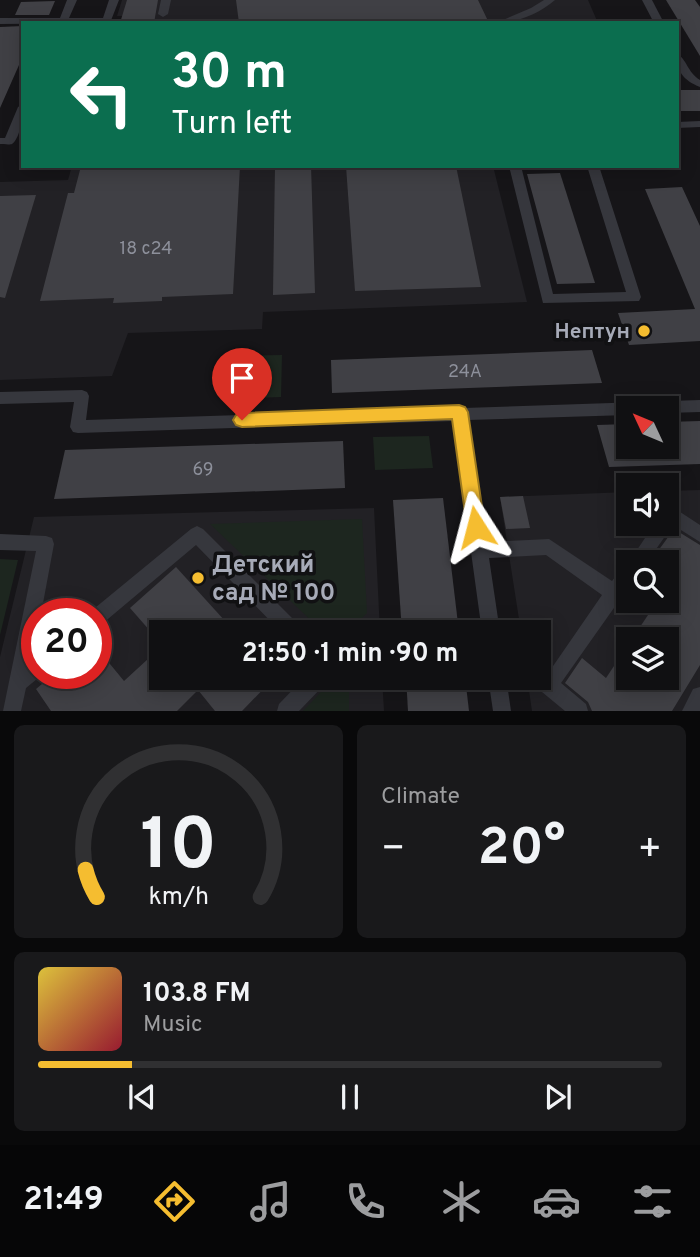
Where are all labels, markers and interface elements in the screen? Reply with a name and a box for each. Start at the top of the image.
text: 30 m [171,44,287,106]
icon: left [56,49,147,140]
text: Turn left [171,105,292,145]
house number: 18 с24 [120,238,172,261]
place label: Нептун [555,319,630,346]
marker: Нептун [636,323,652,339]
pin [212,348,272,420]
icon: arrive [223,359,261,397]
house number: 24А [448,361,482,384]
north arrow [616,396,679,458]
map controls [616,396,679,690]
house number: 69 [193,459,213,482]
button: sound [616,473,679,536]
position arrow [439,490,513,564]
button: search [616,550,679,613]
place label: Детский сад № 100 [212,551,335,609]
marker: Детский сад № 100 [190,570,206,586]
speed limit sign: 20 [21,598,112,689]
button: layers [616,627,679,690]
text: 21:50 · 1 min · 90 m [242,638,458,671]
text: Climate [381,783,460,812]
text: 10 [140,804,217,896]
text: 20° [478,817,565,883]
text: − [381,826,406,875]
text: + [637,826,662,875]
text: km/h [148,882,209,914]
text: 103.8 FM [143,978,251,1011]
text: Music [143,1011,203,1040]
icon: previous [123,1078,161,1116]
icon: pause [331,1078,369,1116]
icon: next [539,1078,577,1116]
icon: directions [150,1177,199,1226]
icon: music [246,1177,295,1226]
icon: phone [341,1177,390,1226]
icon: climate [437,1177,486,1226]
icon: car [532,1177,581,1226]
icon: filters [628,1177,677,1226]
text: 21:49 [23,1181,104,1221]

